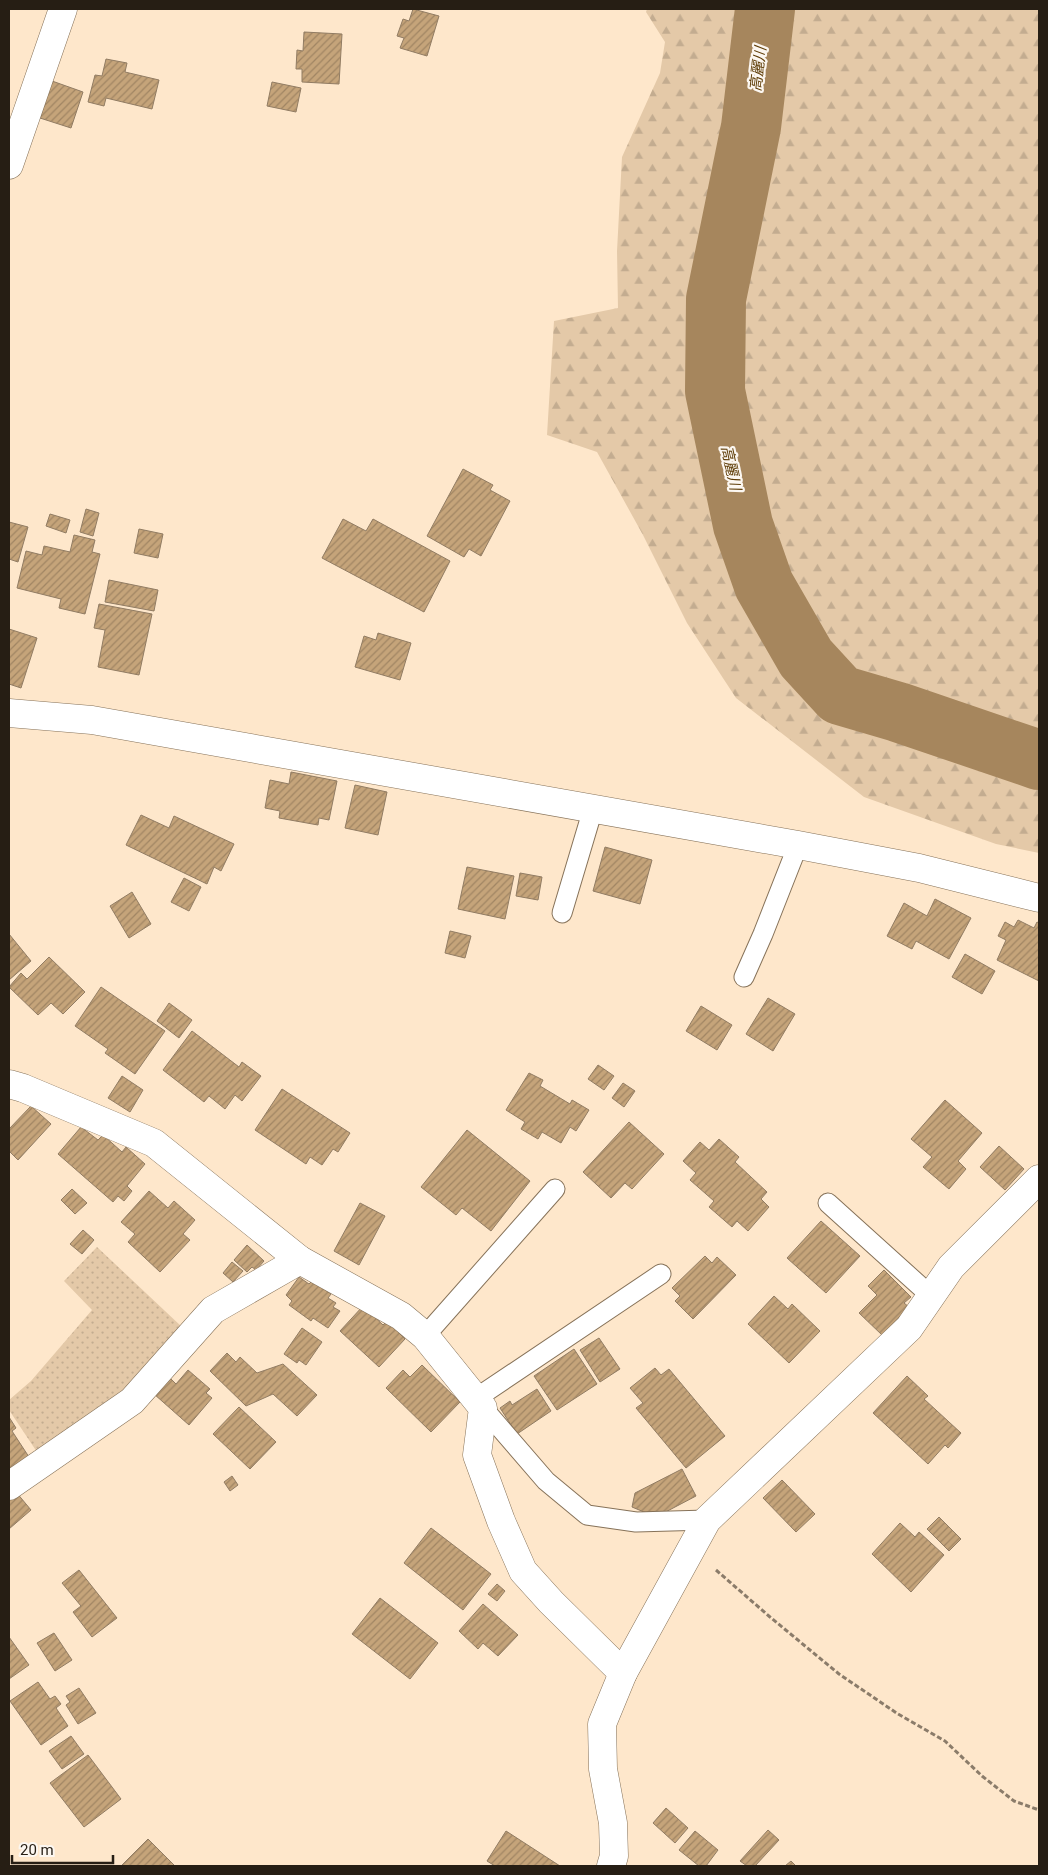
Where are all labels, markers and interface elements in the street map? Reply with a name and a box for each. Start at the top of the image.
water label: 高麗川 [746,44,770,92]
water label: 高麗川 [718,444,745,494]
scale bar [12,1832,114,1864]
text: 20 m [20,1841,54,1859]

